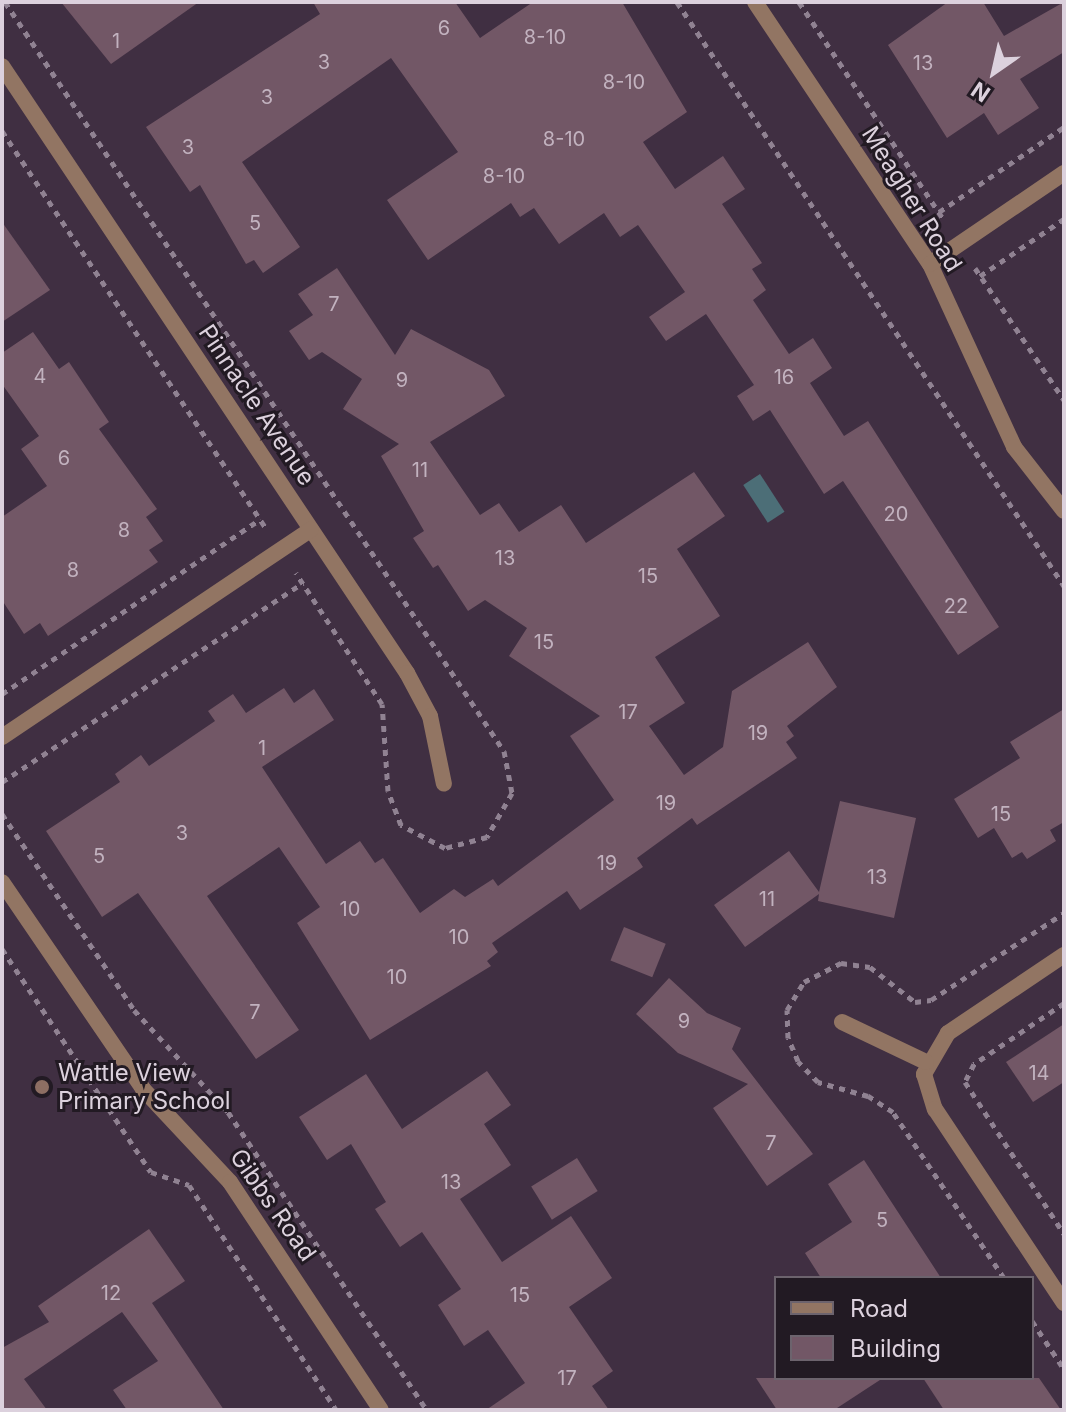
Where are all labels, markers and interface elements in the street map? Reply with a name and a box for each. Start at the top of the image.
house number: 6 [438,16,450,40]
house number: 8-10 [524,25,566,49]
house number: 1 [112,29,120,53]
north arrow [954,32,1034,112]
house number: 3 [318,50,330,74]
house number: 13 [913,51,933,75]
house number: 8-10 [603,70,645,94]
text: N [966,76,995,107]
house number: 3 [261,85,273,109]
street label: Meagher Road [856,121,968,277]
house number: 8-10 [543,127,585,151]
house number: 3 [182,135,194,159]
house number: 8-10 [483,164,525,188]
house number: 5 [249,211,261,235]
house number: 7 [328,292,340,316]
street label: Pinnacle Avenue [193,319,321,491]
house number: 4 [34,364,46,388]
house number: 16 [774,365,794,389]
house number: 9 [396,368,408,392]
house number: 6 [58,446,70,470]
house number: 11 [412,458,428,482]
house number: 20 [884,502,908,526]
house number: 8 [118,518,130,542]
house number: 13 [495,546,515,570]
house number: 8 [67,558,79,582]
house number: 15 [638,564,658,588]
house number: 22 [944,594,968,618]
house number: 15 [534,630,554,654]
house number: 17 [618,700,638,724]
house number: 19 [748,721,768,745]
house number: 1 [258,736,266,760]
house number: 19 [656,791,676,815]
house number: 15 [991,802,1011,826]
house number: 3 [176,821,188,845]
house number: 5 [93,844,105,868]
house number: 19 [597,851,617,875]
house number: 13 [867,865,887,889]
house number: 11 [759,887,775,911]
house number: 10 [340,897,360,921]
house number: 10 [449,925,469,949]
house number: 10 [387,965,407,989]
house number: 7 [249,1000,261,1024]
house number: 9 [678,1009,690,1033]
place label: Wattle View Primary School [58,1059,231,1115]
house number: 14 [1028,1061,1050,1085]
marker: Wattle View Primary School [33,1078,51,1096]
house number: 7 [765,1131,777,1155]
street label: Gibbs Road [224,1143,322,1267]
house number: 13 [441,1170,461,1194]
house number: 5 [876,1208,888,1232]
legend [774,1276,1034,1380]
house number: 12 [101,1281,121,1305]
house number: 15 [510,1283,530,1307]
text: Road [850,1294,908,1323]
text: Building [850,1334,941,1363]
house number: 17 [557,1366,577,1390]

